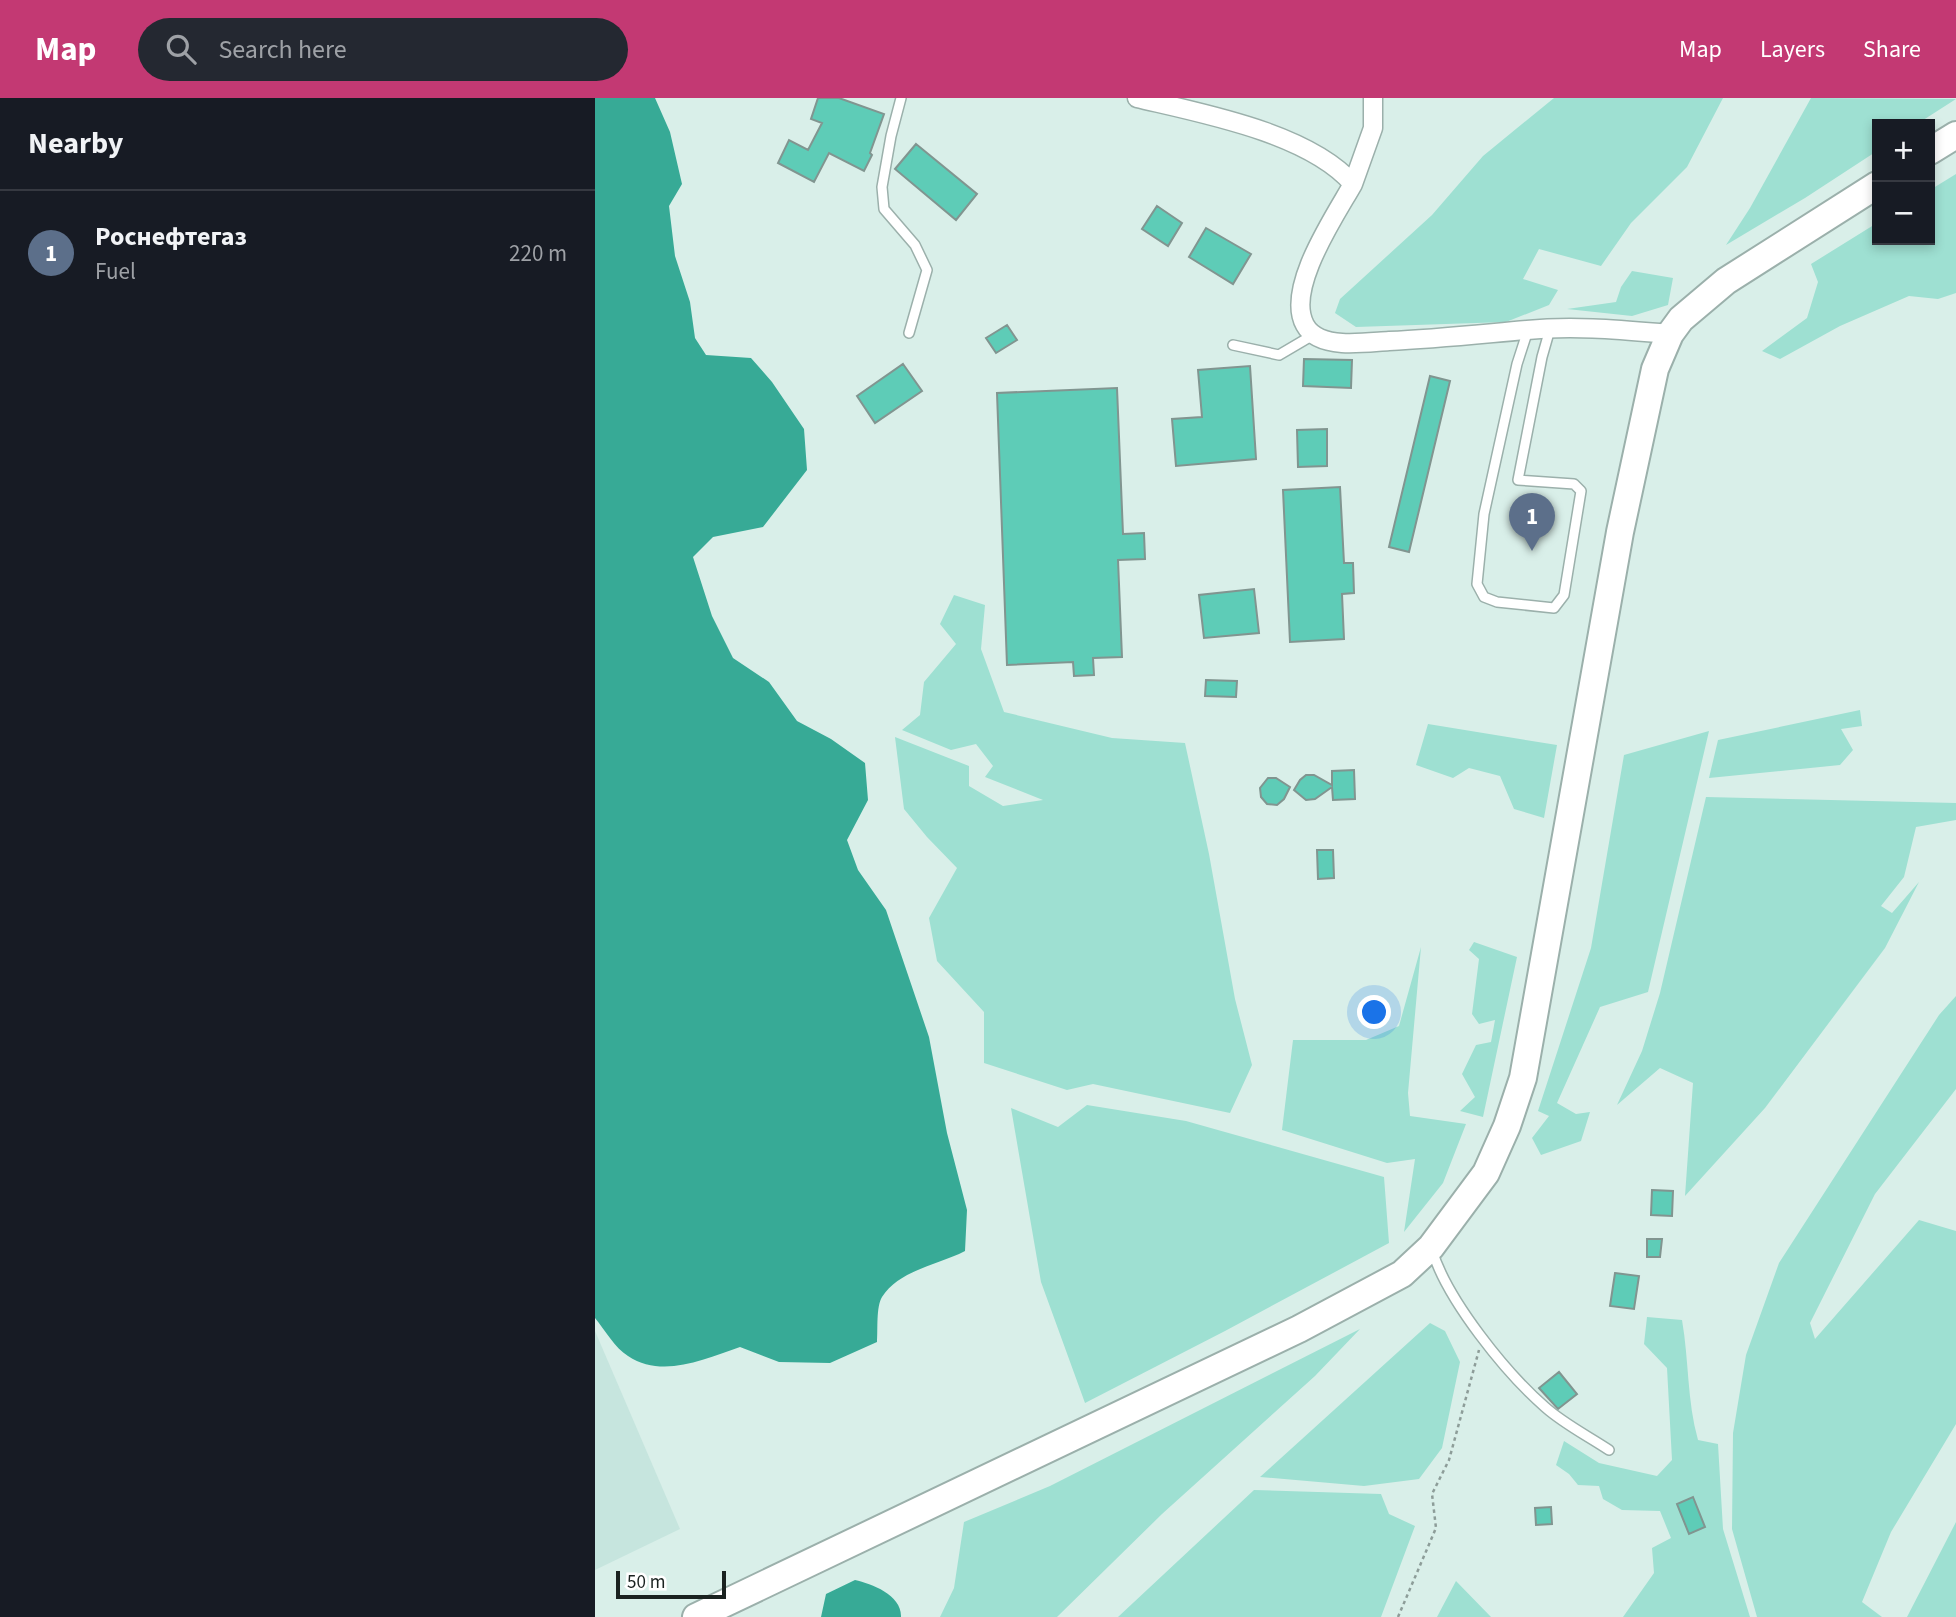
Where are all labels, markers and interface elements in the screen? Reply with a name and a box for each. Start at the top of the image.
search box [138,18,628,81]
text: Map [35,26,96,73]
icon: search [162,30,200,68]
text: Search here [218,31,347,68]
text: Map [1679,32,1722,67]
text: Layers [1760,32,1825,67]
text: Share [1863,32,1921,67]
map controls [1872,119,1935,245]
button: + [1872,119,1935,182]
text: Nearby [28,122,123,165]
button: − [1872,182,1935,245]
text: Роснефтегаз [95,218,247,255]
text: 1 [45,237,57,270]
text: 220 m [509,237,567,270]
text: Fuel [95,255,136,288]
pin: 1 [1509,493,1555,551]
your location [1357,995,1391,1029]
scale bar [616,1568,726,1600]
text: 50 m [627,1569,665,1596]

